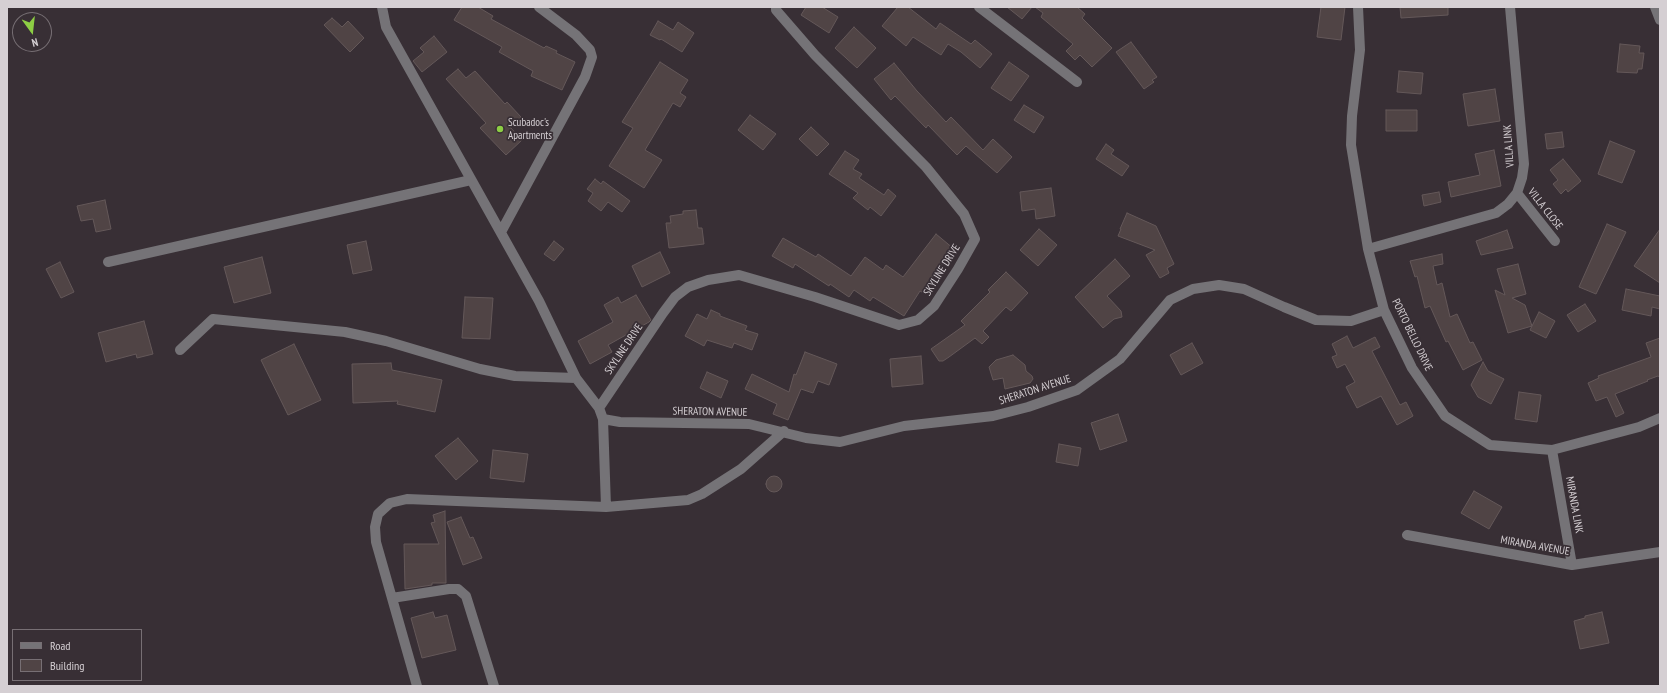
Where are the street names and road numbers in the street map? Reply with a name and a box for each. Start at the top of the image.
street label: VILLA LINK [1501,124,1517,168]
street label: VILLA CLOSE [1525,186,1565,232]
street label: SKYLINE DRIVE [921,242,963,298]
street label: PORTO BELLO DRIVE [1389,297,1435,373]
street label: SKYLINE DRIVE [602,321,646,377]
street label: SHERATON AVENUE [997,372,1073,408]
street label: SHERATON AVENUE [673,405,747,419]
street label: MIRANDA LINK [1563,476,1585,534]
street label: MIRANDA AVENUE [1500,533,1570,559]

